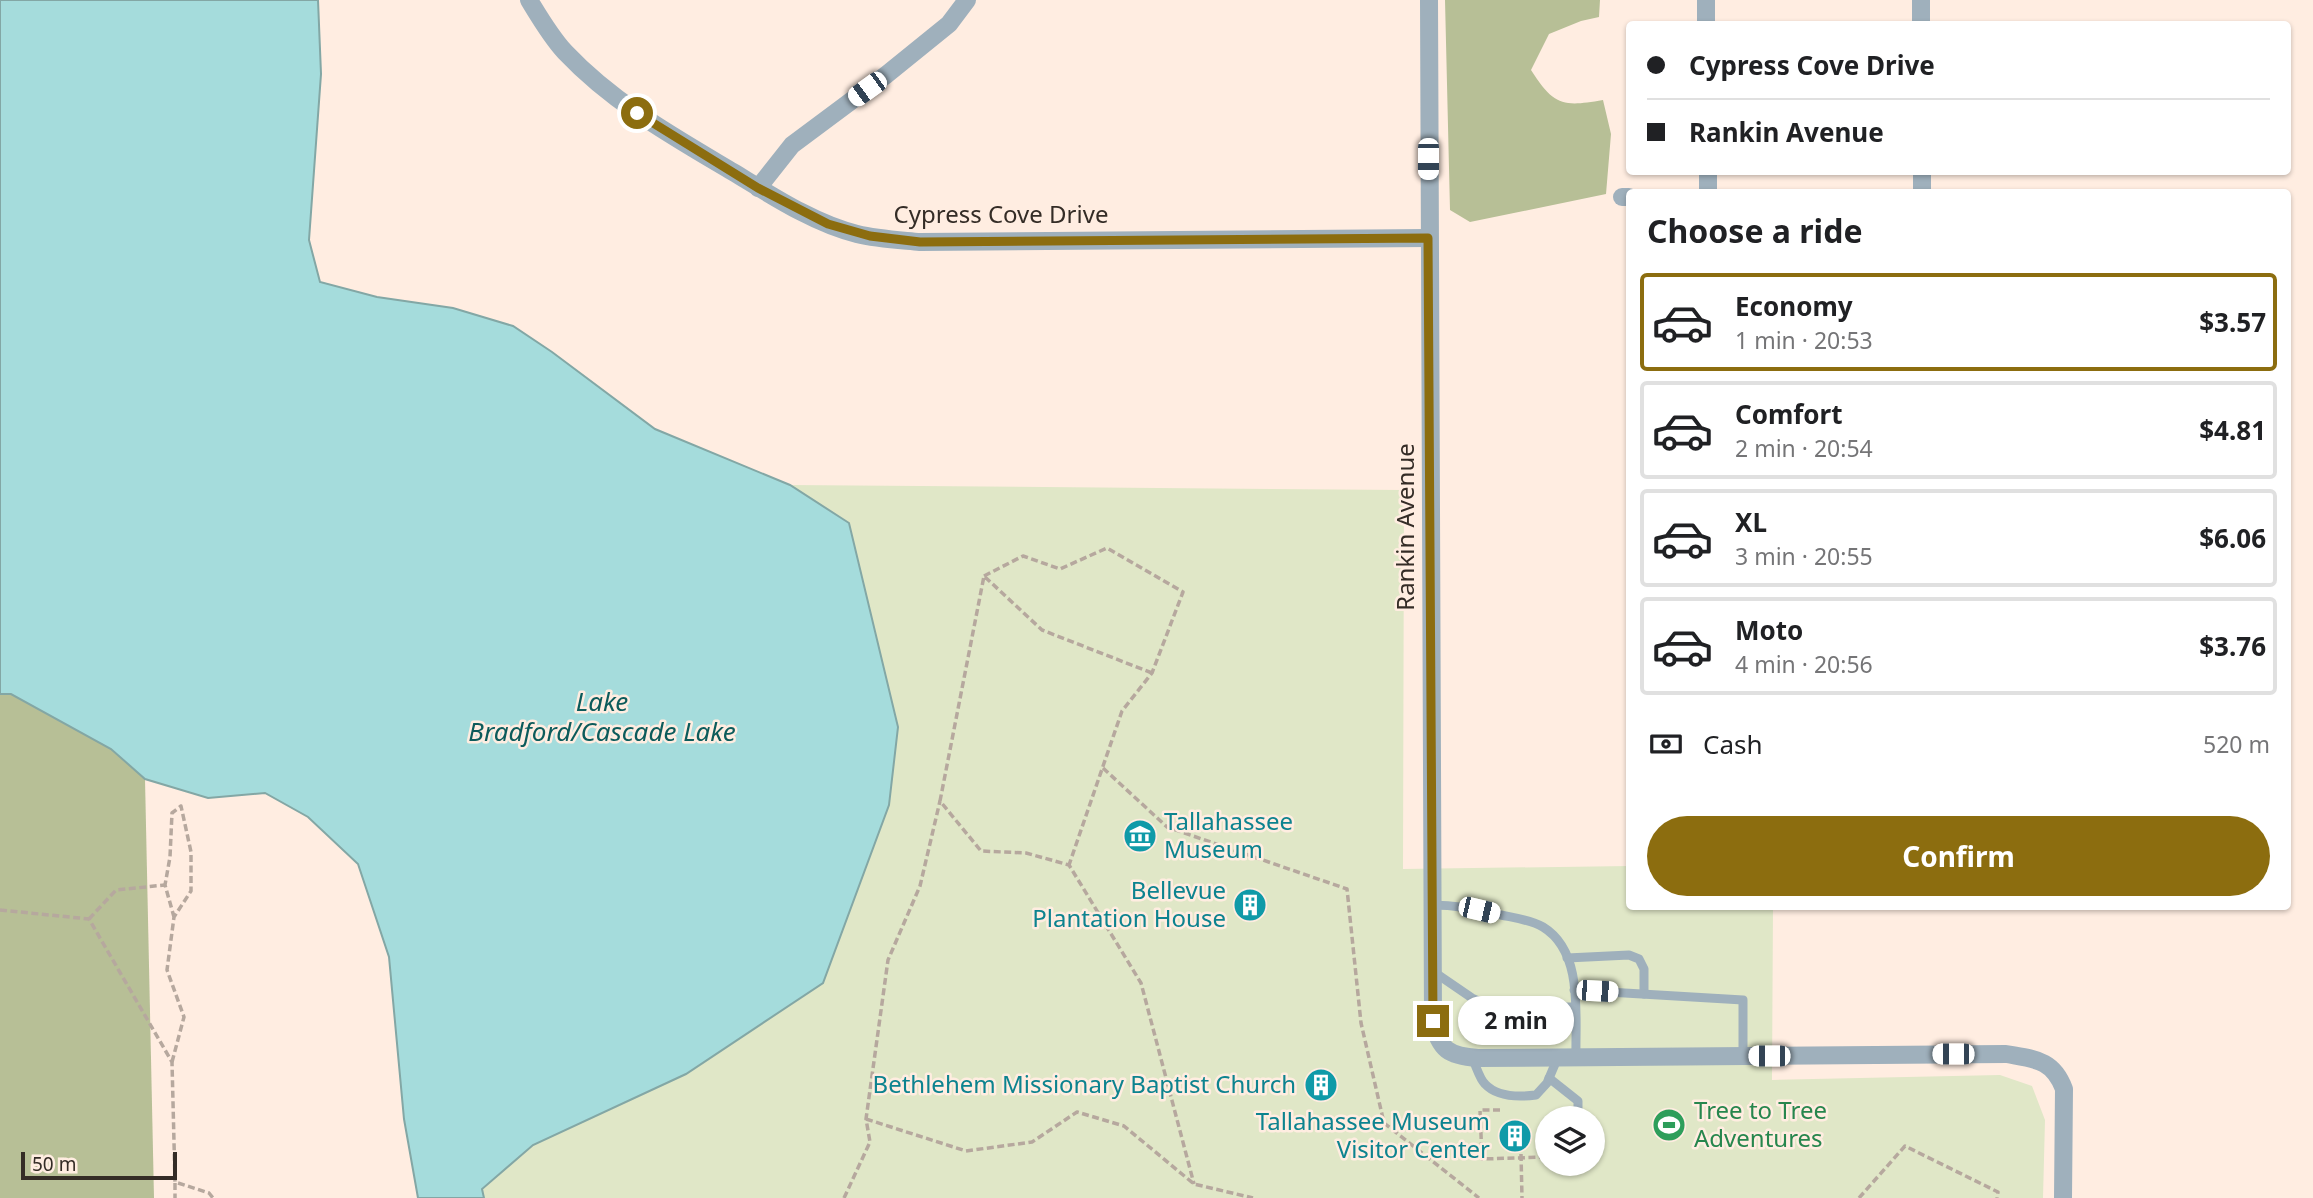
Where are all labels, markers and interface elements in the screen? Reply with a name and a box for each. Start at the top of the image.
text: Cypress Cove Drive [1689,47,1935,83]
car [844,68,891,110]
route start [621,97,653,129]
text: Rankin Avenue [1689,114,1884,150]
car [1418,138,1439,180]
street label: Cypress Cove Drive [894,197,1108,230]
text: Choose a ride [1647,209,1863,252]
text: Economy [1735,288,1853,324]
icon: car [1651,291,1714,354]
text: $3.57 [2199,304,2266,340]
text: 1 min · 20:53 [1735,324,1873,356]
text: Comfort [1735,396,1843,432]
icon: car [1651,399,1714,462]
text: $4.81 [2199,412,2266,448]
text: 2 min · 20:54 [1735,432,1873,464]
street label: Rankin Avenue [1388,443,1421,611]
text: XL [1735,504,1767,540]
icon: car [1651,507,1714,570]
text: $6.06 [2199,520,2266,556]
text: 3 min · 20:55 [1735,540,1873,572]
text: Moto [1735,612,1803,648]
icon: car [1651,615,1714,678]
text: $3.76 [2199,628,2266,664]
text: 4 min · 20:56 [1735,648,1873,680]
water label: Lake Bradford/Cascade Lake [468,683,736,749]
icon: cash [1647,725,1685,763]
text: Cash [1703,726,1763,762]
text: 520 m [2203,728,2270,760]
place label: Tallahassee Museum [1164,804,1293,865]
button: Confirm [1647,816,2270,896]
museum icon: Tallahassee Museum [1121,817,1159,855]
place label: Bellevue Plantation House [1032,873,1226,934]
building icon: Bellevue Plantation House [1231,886,1269,924]
car [1457,895,1502,925]
car [1576,979,1619,1003]
callout: 2 min [1458,996,1573,1046]
text: 2 min [1484,1004,1548,1036]
route end [1417,1005,1449,1037]
car [1933,1044,1975,1065]
car [1749,1046,1791,1067]
building icon: Bethlehem Missionary Baptist Church [1302,1066,1340,1104]
place label: Bethlehem Missionary Baptist Church [873,1067,1296,1100]
place label: Tree to Tree Adventures [1694,1093,1827,1154]
place label: Tallahassee Museum Visitor Center [1256,1104,1490,1165]
map controls [1535,1106,1605,1176]
button: layers [1535,1106,1605,1176]
sports icon: Tree to Tree Adventures [1650,1106,1688,1144]
building icon: Tallahassee Museum Visitor Center [1496,1117,1534,1155]
scale bar [21,1149,177,1181]
text: 50 m [32,1151,76,1177]

